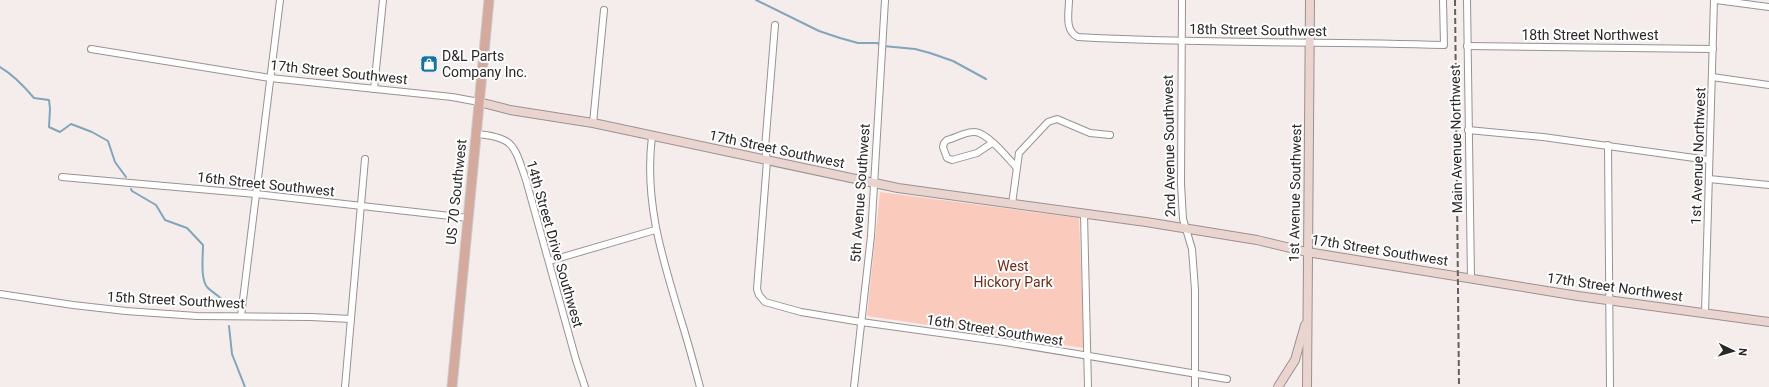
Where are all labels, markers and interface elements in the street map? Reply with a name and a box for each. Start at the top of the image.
street label: 18th Street Southwest [1189,21,1328,39]
street label: 18th Street Northwest [1521,27,1659,43]
place label: D&L Parts Company Inc. [442,48,527,80]
shop icon: D&L Parts Company Inc. [419,54,439,74]
street label: 17th Street Southwest [270,57,409,87]
street label: Main Avenue Northwest [1447,64,1465,214]
street label: 2nd Avenue Southwest [1160,74,1178,217]
street label: 1st Avenue Northwest [1688,87,1708,225]
street label: 5th Avenue Southwest [847,123,873,263]
street label: 1st Avenue Southwest [1286,123,1304,262]
street label: 17th Street Southwest [708,127,847,171]
street label: US 70 Southwest [442,138,470,246]
street label: 14th Street Drive Southwest [523,159,587,330]
street label: 16th Street Southwest [197,169,336,199]
street label: 17th Street Southwest [1311,231,1450,269]
park label: West Hickory Park [974,258,1053,290]
street label: 17th Street Northwest [1546,270,1684,305]
street label: 15th Street Southwest [107,288,246,312]
street label: 16th Street Southwest [926,311,1065,349]
north arrow [1713,331,1753,371]
text: N [1736,347,1749,356]

